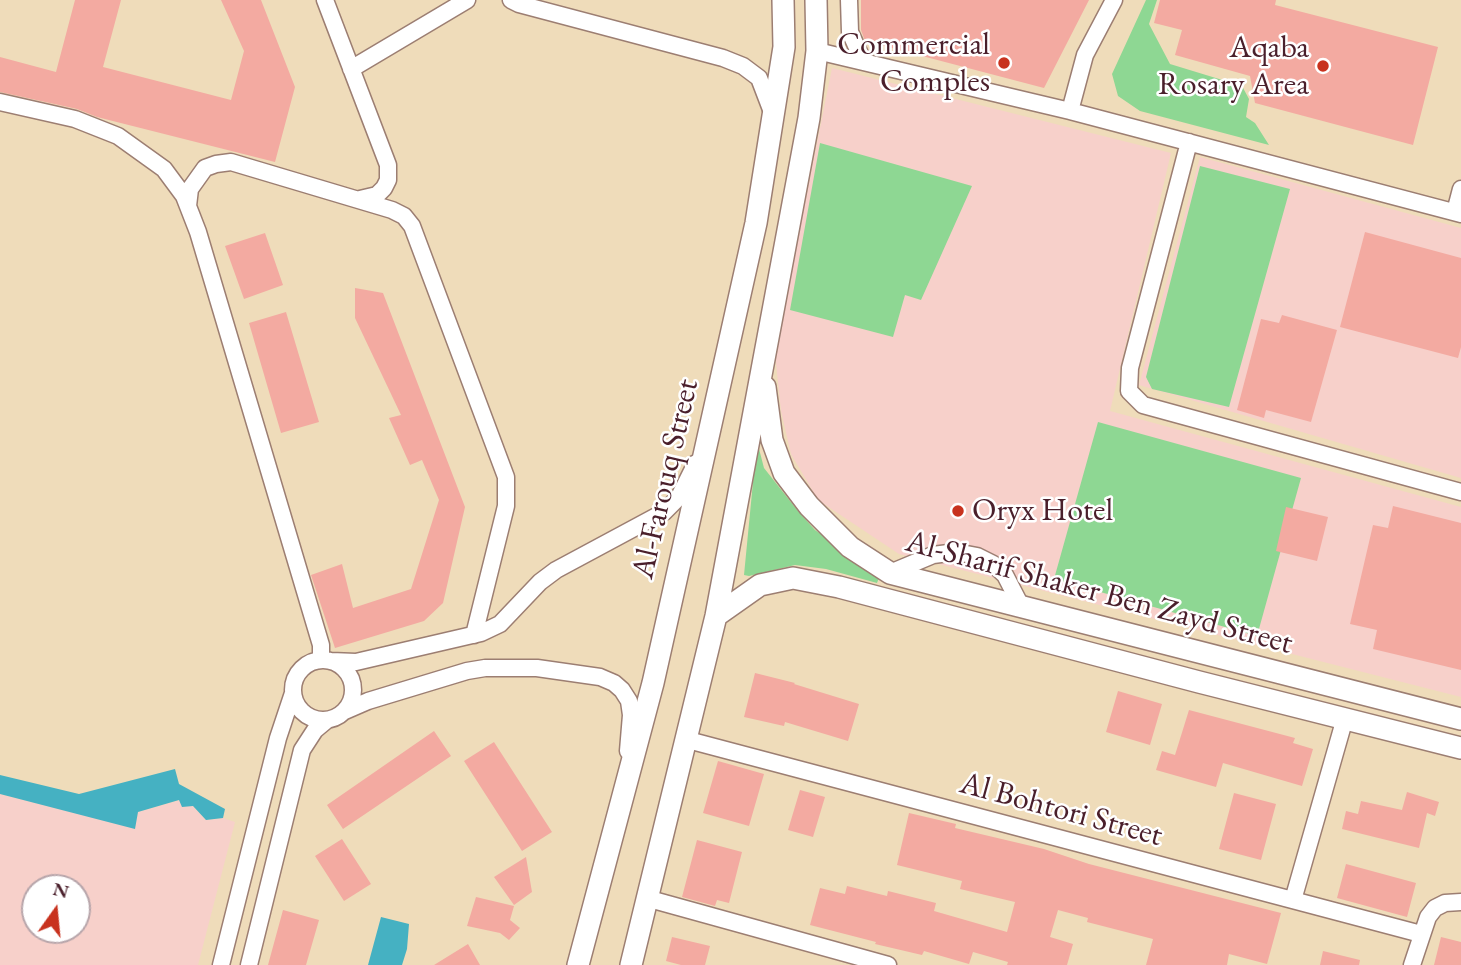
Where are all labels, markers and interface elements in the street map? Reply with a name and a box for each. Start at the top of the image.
place label: Commercial Comples [837,26,990,101]
place label: Aqaba Rosary Area [1158,29,1309,104]
marker: Commercial Comples [996,55,1012,71]
marker: Aqaba Rosary Area [1315,58,1331,74]
street label: Al-Farouq Street [624,375,708,583]
place label: Oryx Hotel [972,492,1113,530]
marker: Oryx Hotel [950,503,966,519]
street label: Al-Sharif Shaker Ben Zayd Street [901,523,1297,663]
street label: Al Bohtori Street [956,765,1166,855]
north arrow [21,874,91,944]
text: N [50,876,72,904]

